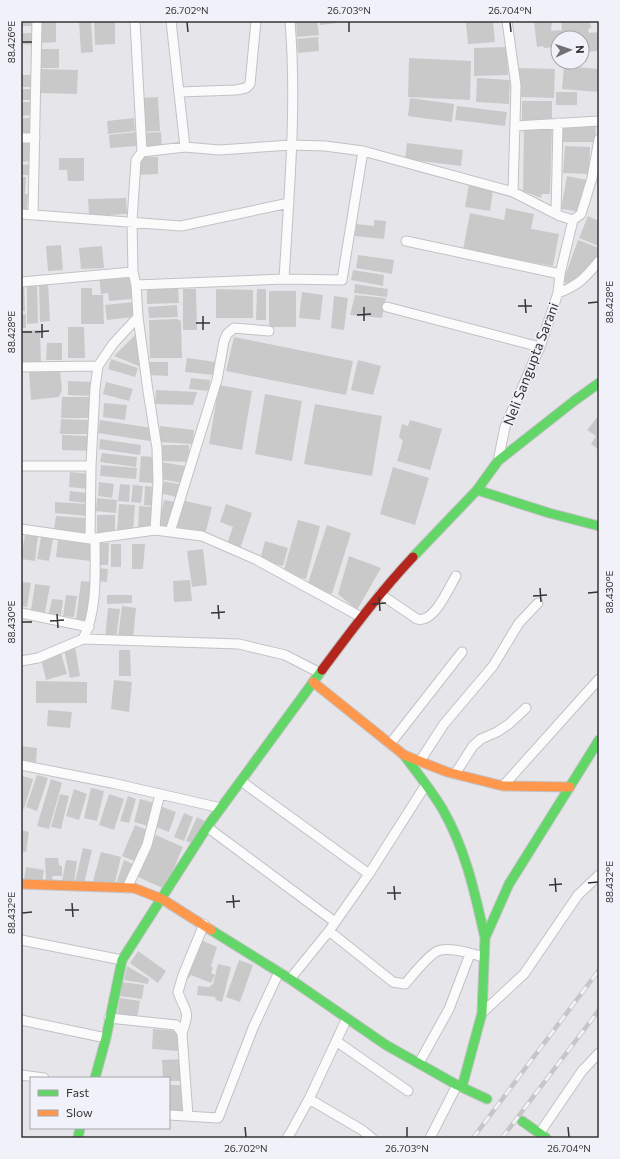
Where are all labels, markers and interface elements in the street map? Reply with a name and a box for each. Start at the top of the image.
text: 26.702°N [165,4,209,16]
text: 26.703°N [327,4,371,16]
text: 26.704°N [488,4,532,16]
text: 88.426°E [5,21,17,63]
north arrow [550,30,590,70]
text: N [574,45,587,54]
text: 88.428°E [603,281,615,323]
street label: Neli Sangupta Sarani [499,300,562,428]
text: 88.428°E [5,311,17,353]
text: 88.430°E [603,570,615,614]
text: 88.430°E [5,600,17,644]
text: 88.432°E [603,861,615,903]
text: 88.432°E [5,892,17,934]
legend [30,1077,170,1129]
text: Fast [66,1085,89,1099]
text: Slow [66,1105,93,1119]
text: 26.702°N [224,1142,268,1154]
text: 26.703°N [385,1142,429,1154]
text: 26.704°N [547,1142,591,1154]

